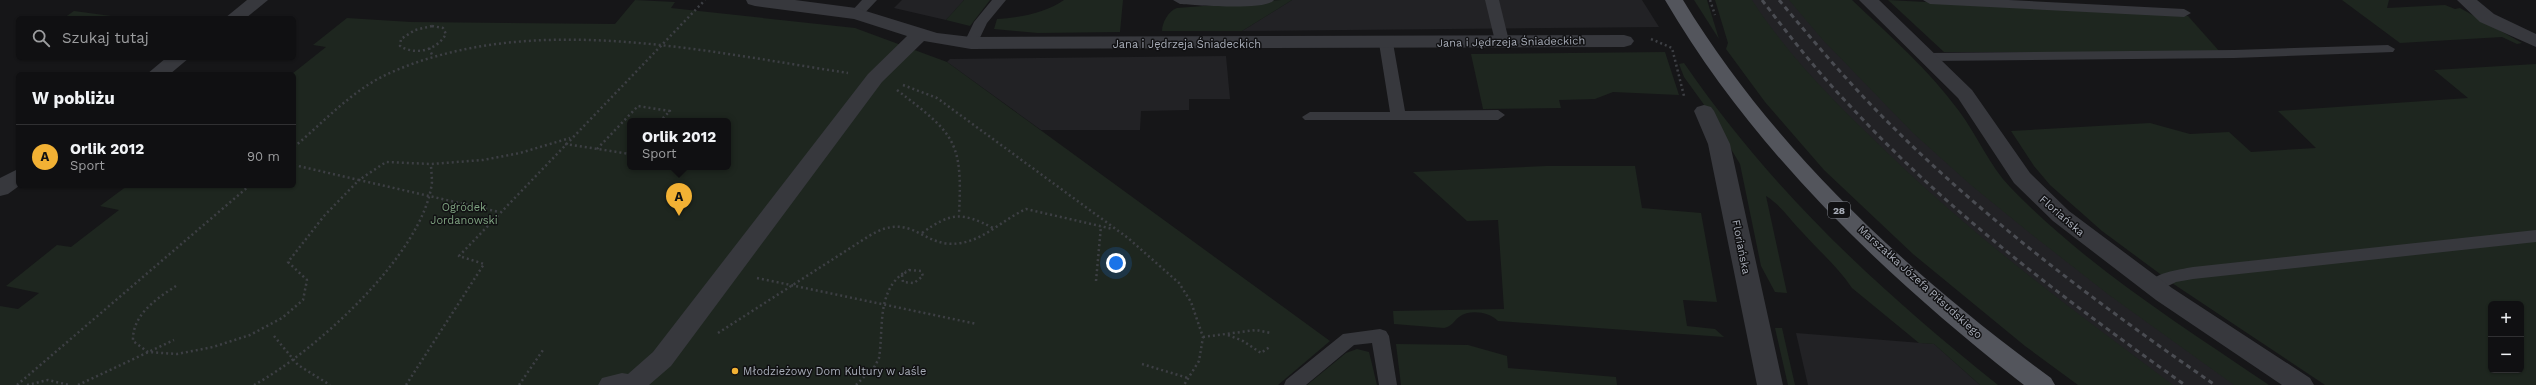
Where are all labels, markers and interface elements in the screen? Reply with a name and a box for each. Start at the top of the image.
search box [16,16,296,60]
icon: search [30,27,52,49]
text: Szukaj tutaj [62,29,149,47]
street label: Jana i Jędrzeja Śniadeckich [1437,33,1585,50]
street label: Jana i Jędrzeja Śniadeckich [1113,37,1261,51]
text: W pobliżu [32,88,115,108]
popup [627,118,731,170]
text: Orlik 2012 [642,128,716,146]
text: Orlik 2012 [70,140,144,158]
text: Sport [642,146,677,161]
text: A [41,149,49,164]
text: 90 m [247,149,280,164]
text: Sport [70,158,105,173]
pin: A [666,183,692,216]
street label: Floriańska [2037,193,2087,239]
park label: Ogródek Jordanowski [430,201,498,227]
road number: 28 [1828,202,1850,218]
street label: Floriańska [1729,219,1753,275]
street label: Marszałka Józefa Piłsudskiego [1855,223,1985,341]
your location [1106,253,1126,273]
map controls [2488,301,2524,373]
button: + [2488,301,2524,337]
button: − [2488,337,2524,373]
place label: Młodzieżowy Dom Kultury w Jaśle [743,365,926,378]
marker: Młodzieżowy Dom Kultury w Jaśle [730,366,740,376]

